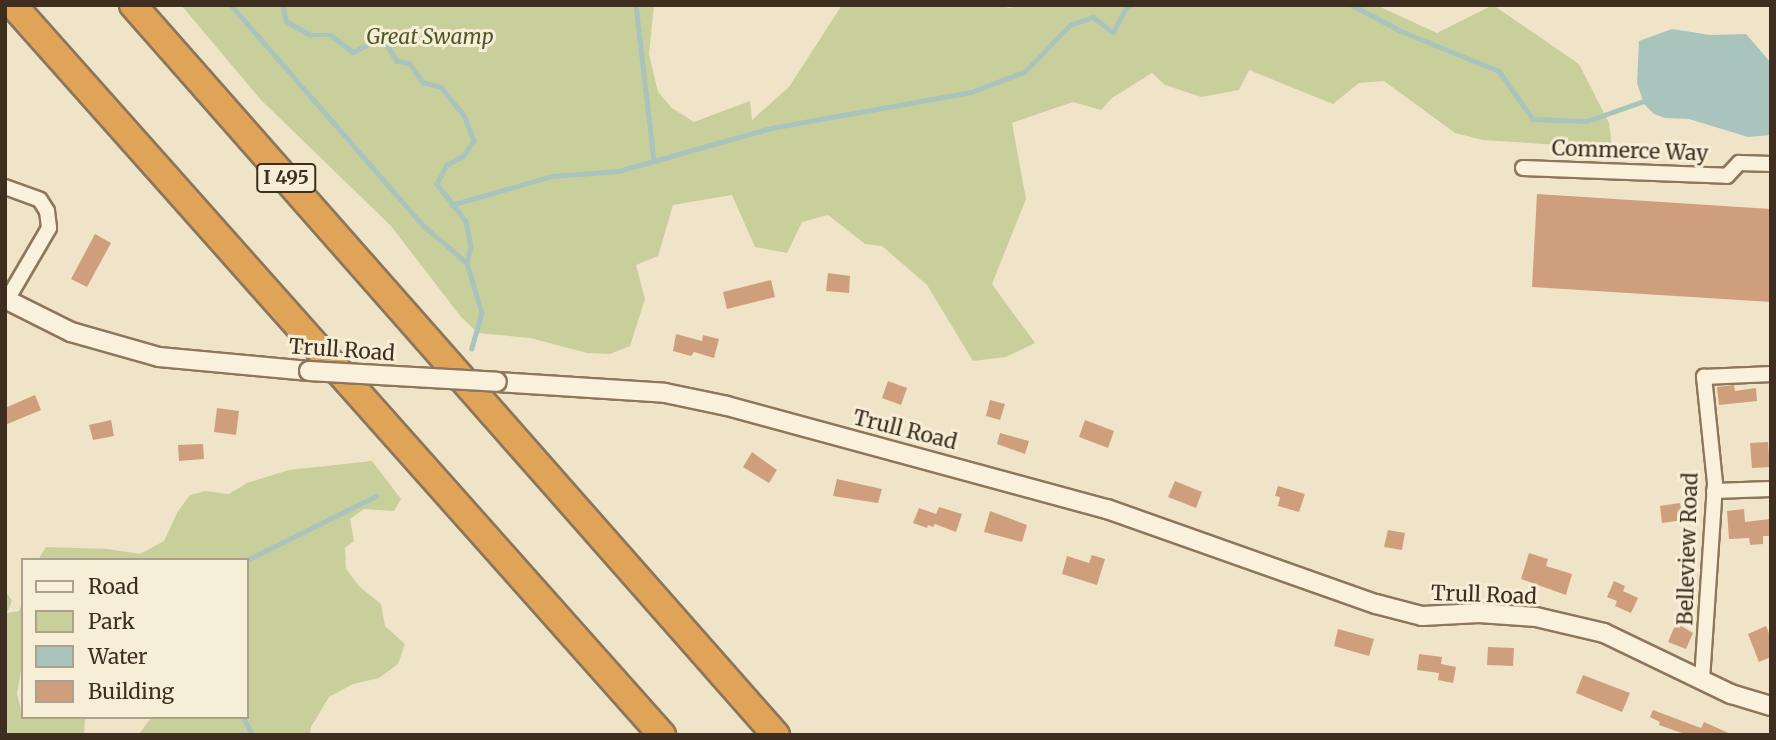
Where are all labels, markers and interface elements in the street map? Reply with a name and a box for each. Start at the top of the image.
park label: Great Swamp [366,24,494,50]
street label: Commerce Way [1551,136,1709,166]
road number: I 495 [256,162,316,194]
street label: Trull Road [288,334,396,366]
street label: Trull Road [850,405,960,455]
street label: Belleview Road [1673,472,1703,626]
legend [21,558,248,719]
text: Road [88,573,139,600]
street label: Trull Road [1431,581,1537,609]
text: Park [88,608,135,635]
text: Water [88,643,147,670]
text: Building [88,678,174,705]

